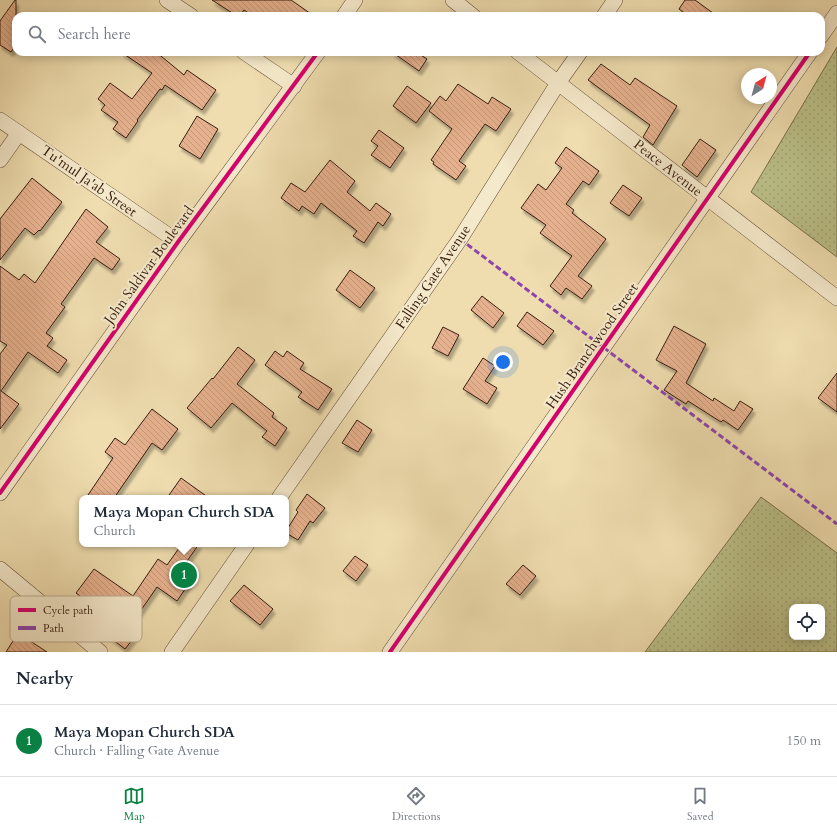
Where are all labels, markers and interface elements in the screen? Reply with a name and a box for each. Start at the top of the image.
search box [12,12,825,56]
icon: search [26,23,48,45]
text: Search here [58,24,131,44]
north arrow [741,68,777,104]
street label: Peace Avenue [630,135,706,201]
street label: Tu'mul Ja'ab Street [37,141,141,222]
street label: John Saldivar Boulevard [98,201,199,330]
street label: Falling Gate Avenue [391,221,475,333]
street label: Hush Branchwood Street [541,279,643,413]
your location [493,352,513,372]
popup [79,495,289,547]
text: Maya Mopan Church SDA [94,502,274,522]
text: Church [94,522,136,540]
pin: 1 [171,560,197,590]
legend [10,596,142,642]
text: Cycle path [43,603,93,618]
map controls [789,604,825,640]
button: locate [789,604,825,640]
text: Path [43,621,64,636]
text: Nearby [16,667,73,690]
text: Maya Mopan Church SDA [54,722,235,742]
text: 1 [26,732,32,750]
text: 150 m [787,732,821,750]
text: Church · Falling Gate Avenue [54,742,219,760]
tab: Map [123,785,145,824]
tab: Directions [392,785,440,824]
tab: Saved [687,785,714,824]

